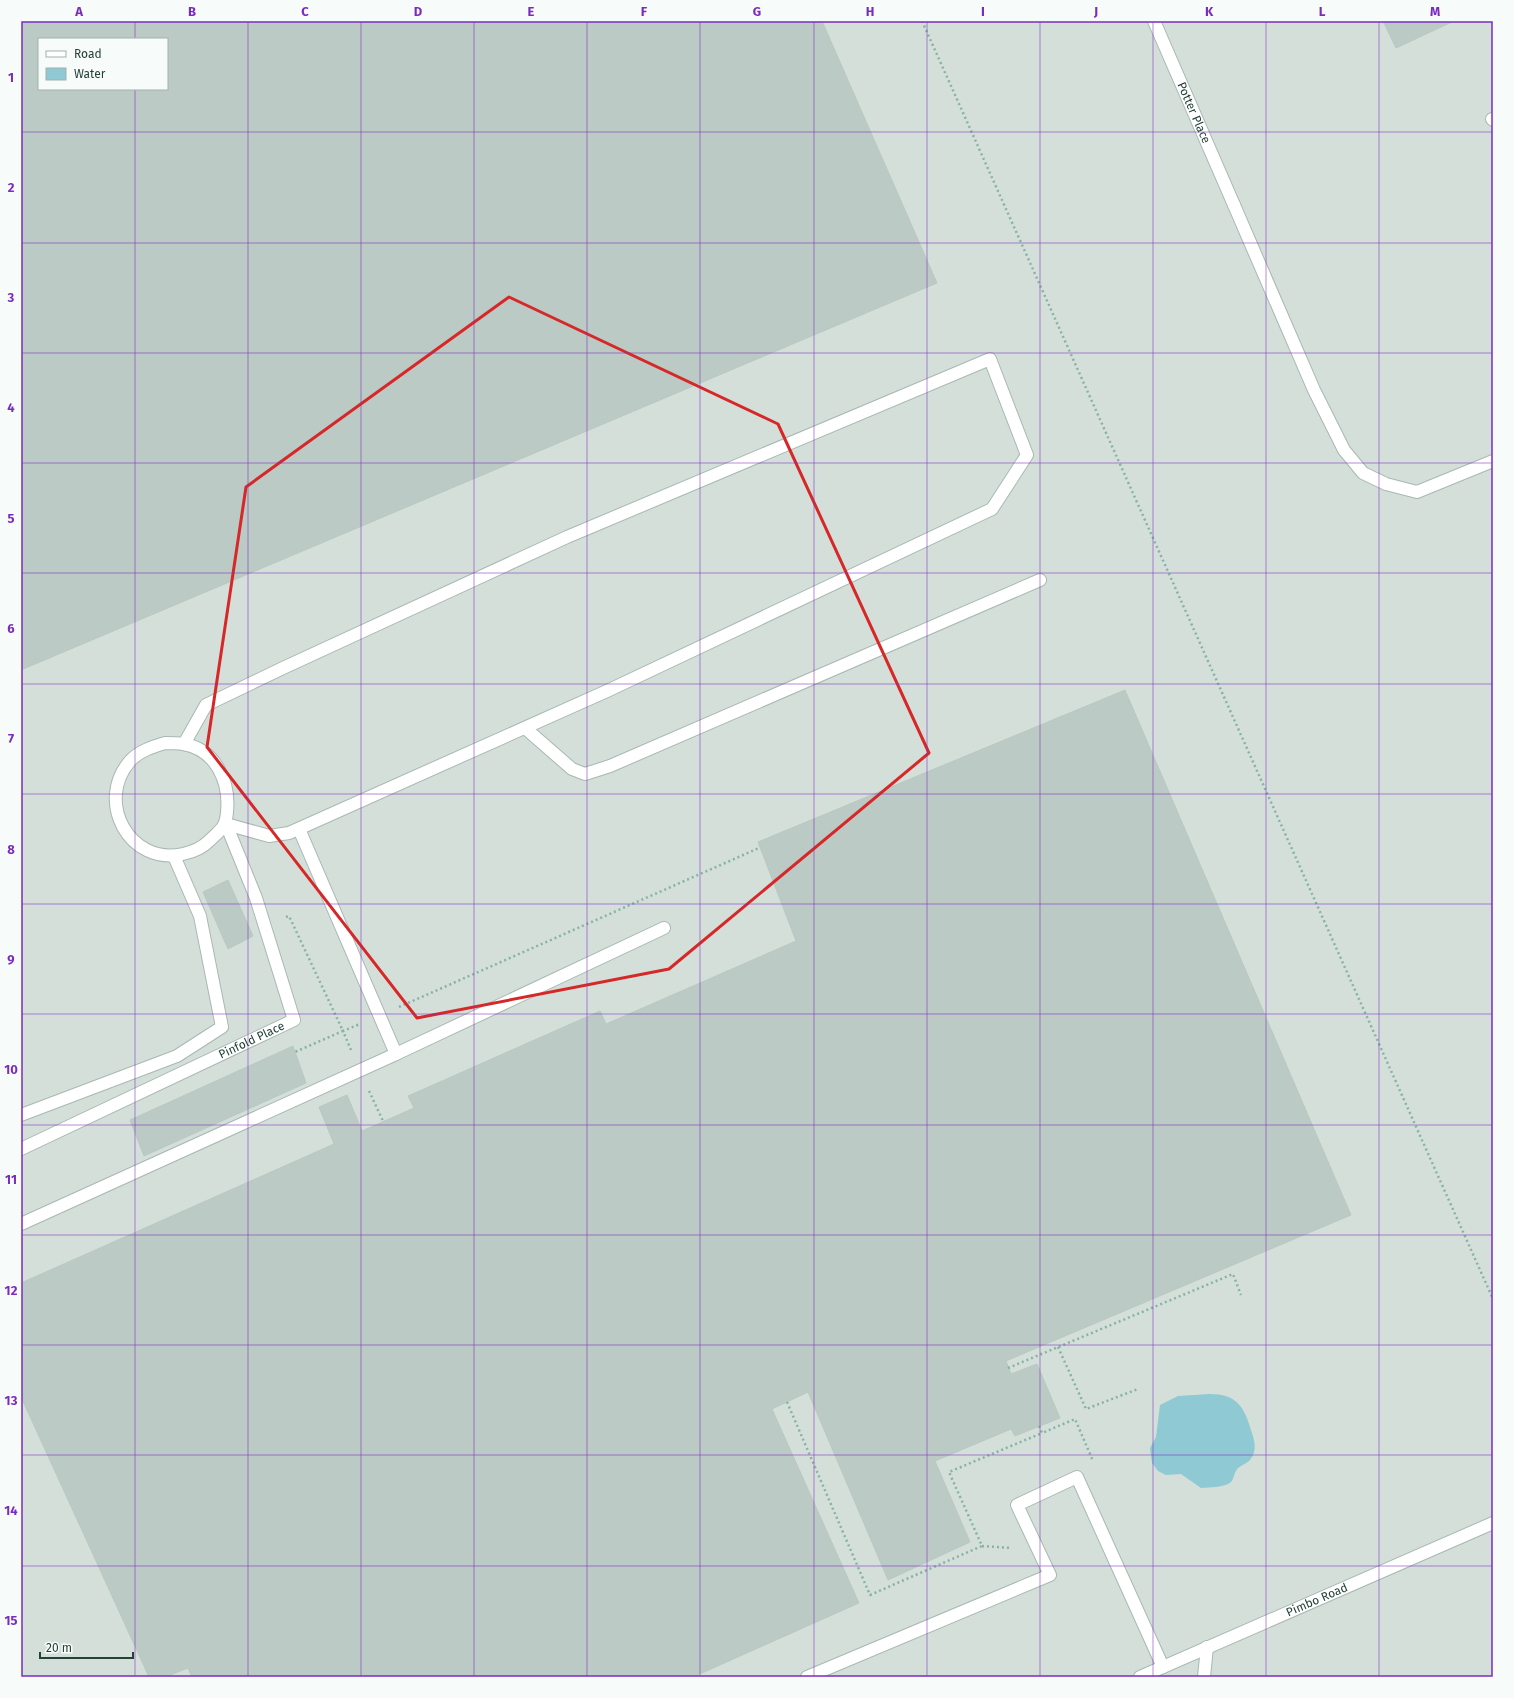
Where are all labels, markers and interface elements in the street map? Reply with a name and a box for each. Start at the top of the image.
text: A [74,4,83,19]
text: B [188,4,196,19]
text: C [301,4,309,19]
text: D [414,4,423,19]
text: E [528,4,535,19]
text: F [641,4,648,19]
text: G [753,4,761,19]
text: H [866,4,874,19]
text: I [981,4,985,19]
text: J [1093,4,1098,19]
text: K [1205,4,1214,19]
text: L [1319,4,1326,19]
text: M [1430,4,1440,19]
legend [38,38,168,90]
text: Road [74,47,102,61]
text: Water [74,67,106,81]
text: 1 [8,70,14,85]
street label: Potter Place [1174,80,1213,145]
text: 2 [8,180,15,195]
text: 3 [7,290,15,305]
text: 4 [7,400,15,415]
text: 5 [8,511,15,526]
text: 6 [7,621,15,636]
text: 7 [8,731,14,746]
text: 8 [7,842,15,857]
text: 9 [7,952,15,967]
street label: Pinfold Place [216,1019,287,1062]
text: 10 [4,1062,18,1077]
text: 11 [5,1172,17,1187]
text: 12 [5,1283,18,1298]
text: 13 [5,1393,18,1408]
text: 14 [4,1503,18,1518]
street label: Pimbo Road [1284,1580,1350,1619]
text: 15 [4,1613,18,1628]
scale bar [40,1634,133,1660]
text: 20 m [46,1641,72,1655]

